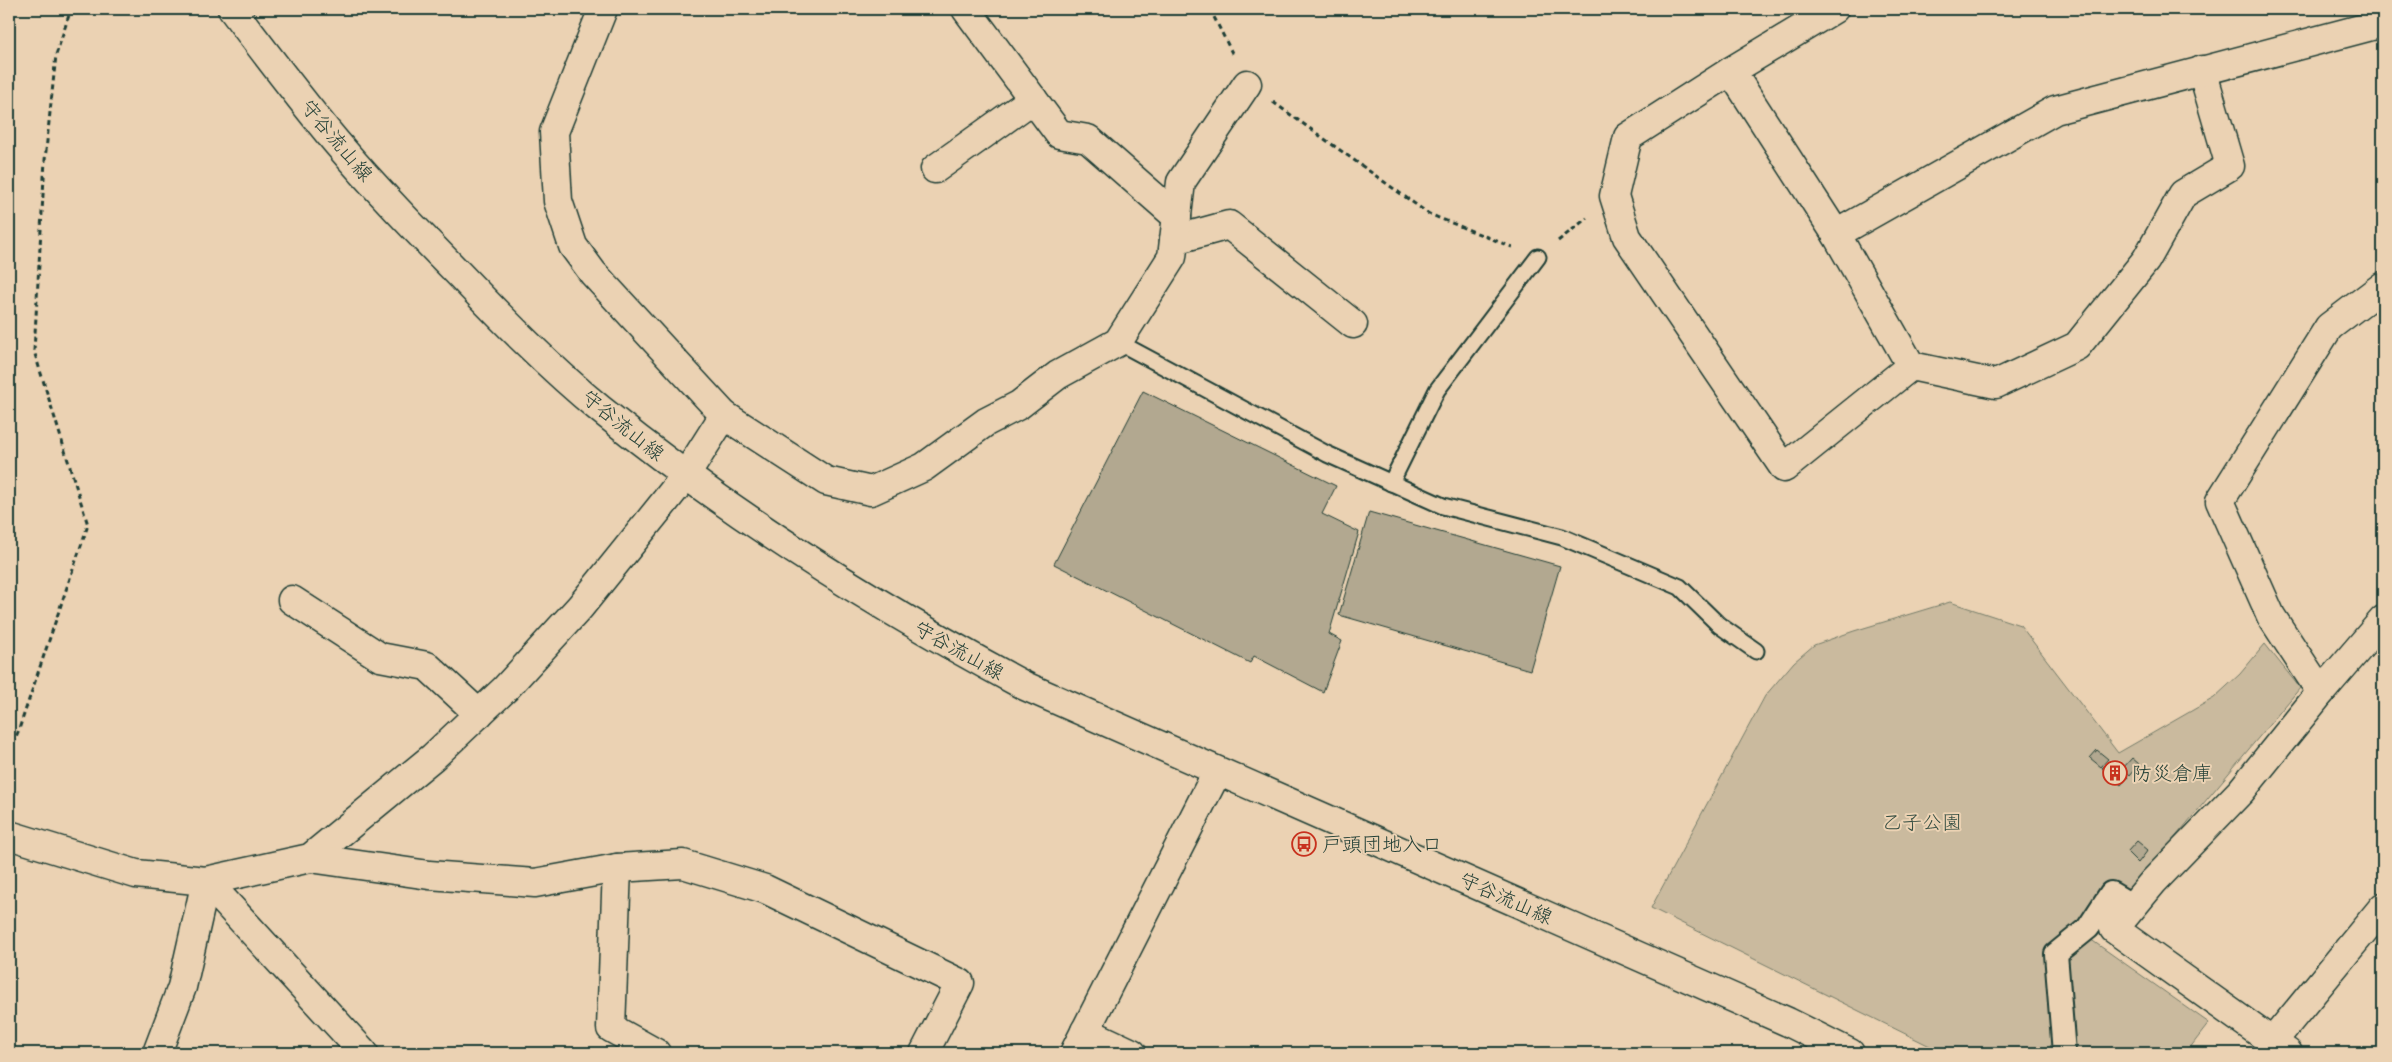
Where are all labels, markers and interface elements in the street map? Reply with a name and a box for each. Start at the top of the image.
street label: 守谷流山線 [292,94,378,189]
street label: 守谷流山線 [573,384,669,470]
street label: 守谷流山線 [907,615,1009,689]
building icon: 防災倉庫 [2102,760,2128,786]
place label: 防災倉庫 [2132,761,2212,790]
park label: 乙子公園 [1882,810,1962,839]
bus stop icon: 戸頭団地入口 [1291,831,1317,857]
place label: 戸頭団地入口 [1322,832,1442,861]
street label: 守谷流山線 [1453,867,1557,934]

